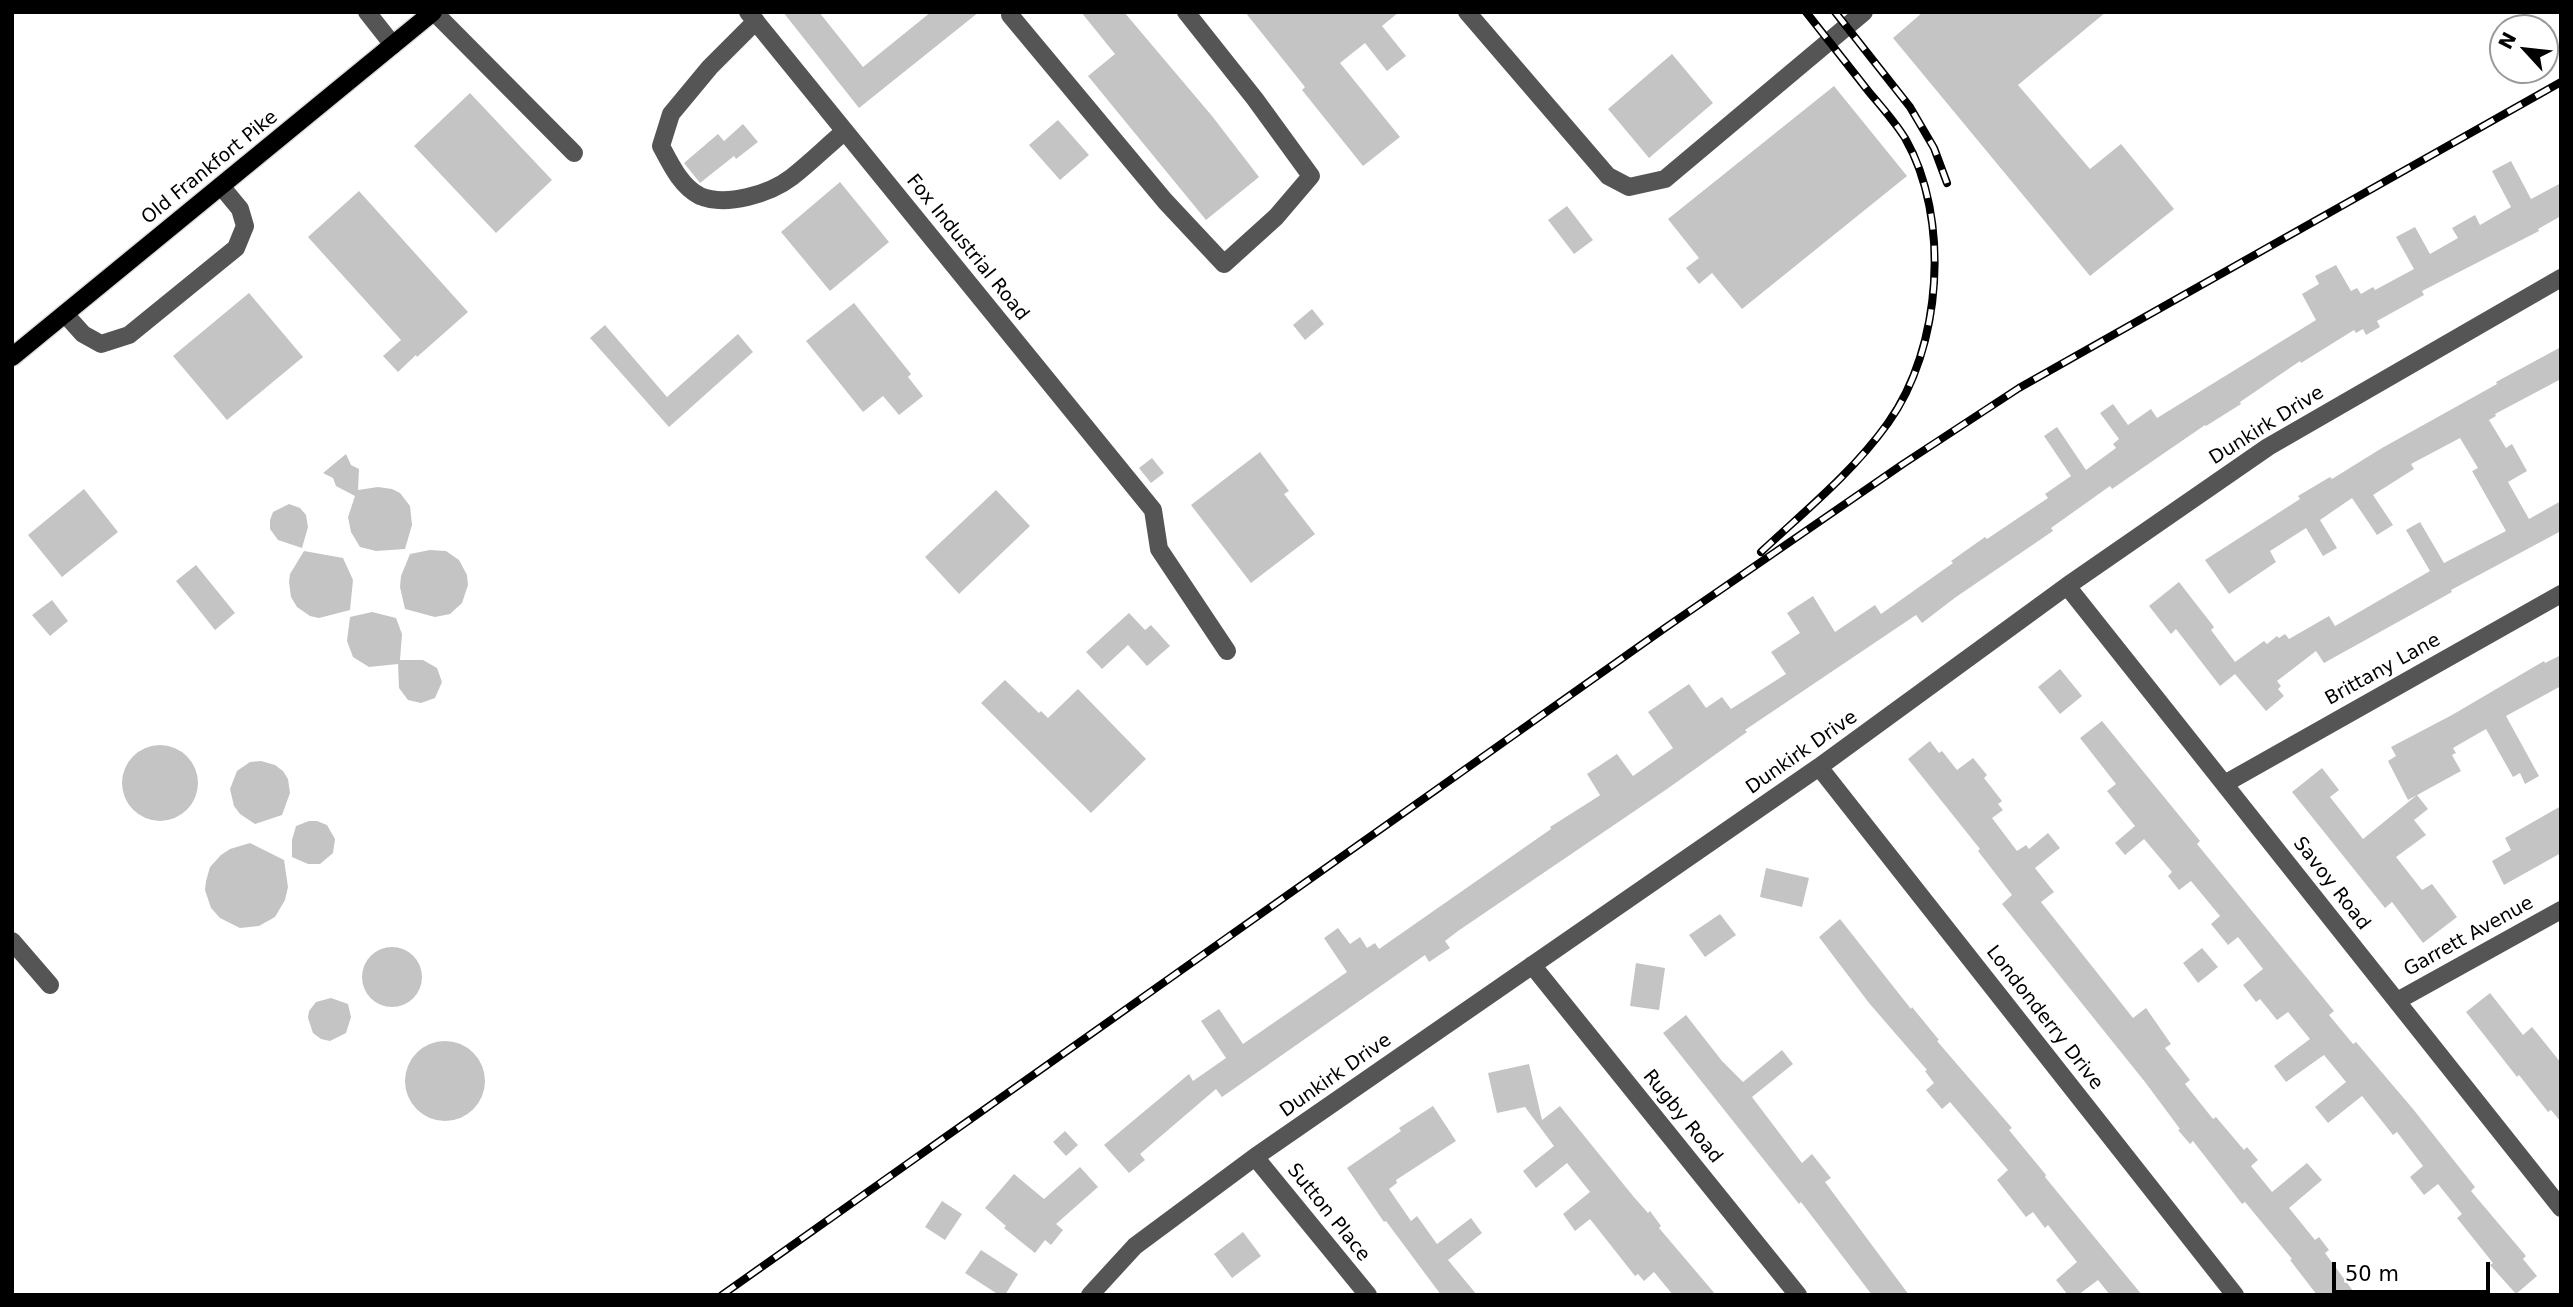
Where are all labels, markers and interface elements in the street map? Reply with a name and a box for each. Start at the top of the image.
north arrow [2489,14,2559,84]
text: N [2494,28,2520,52]
street label: Old Frankfort Pike [137,106,283,230]
street label: Fox Industrial Road [901,170,1033,326]
street label: Dunkirk Drive [2206,382,2328,470]
street label: Brittany Lane [2322,629,2444,711]
street label: Dunkirk Drive [1742,706,1862,800]
street label: Savoy Road [2288,833,2374,935]
street label: Garrett Avenue [2400,892,2538,982]
street label: Londonderry Drive [1981,941,2107,1095]
street label: Dunkirk Drive [1276,1029,1396,1123]
street label: Rugby Road [1637,1066,1727,1168]
street label: Sutton Place [1282,1159,1374,1267]
scale bar [2335,1248,2492,1292]
text: 50 m [2345,1262,2399,1286]

